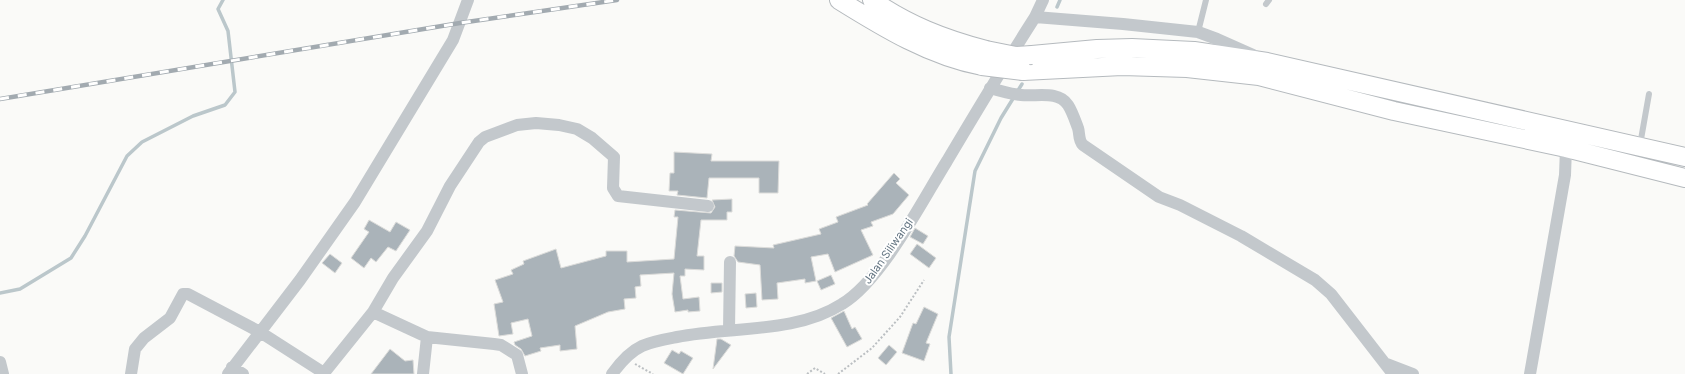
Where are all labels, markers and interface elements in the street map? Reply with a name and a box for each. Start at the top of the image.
street label: Jalan Siliwangi [860,215,916,287]

